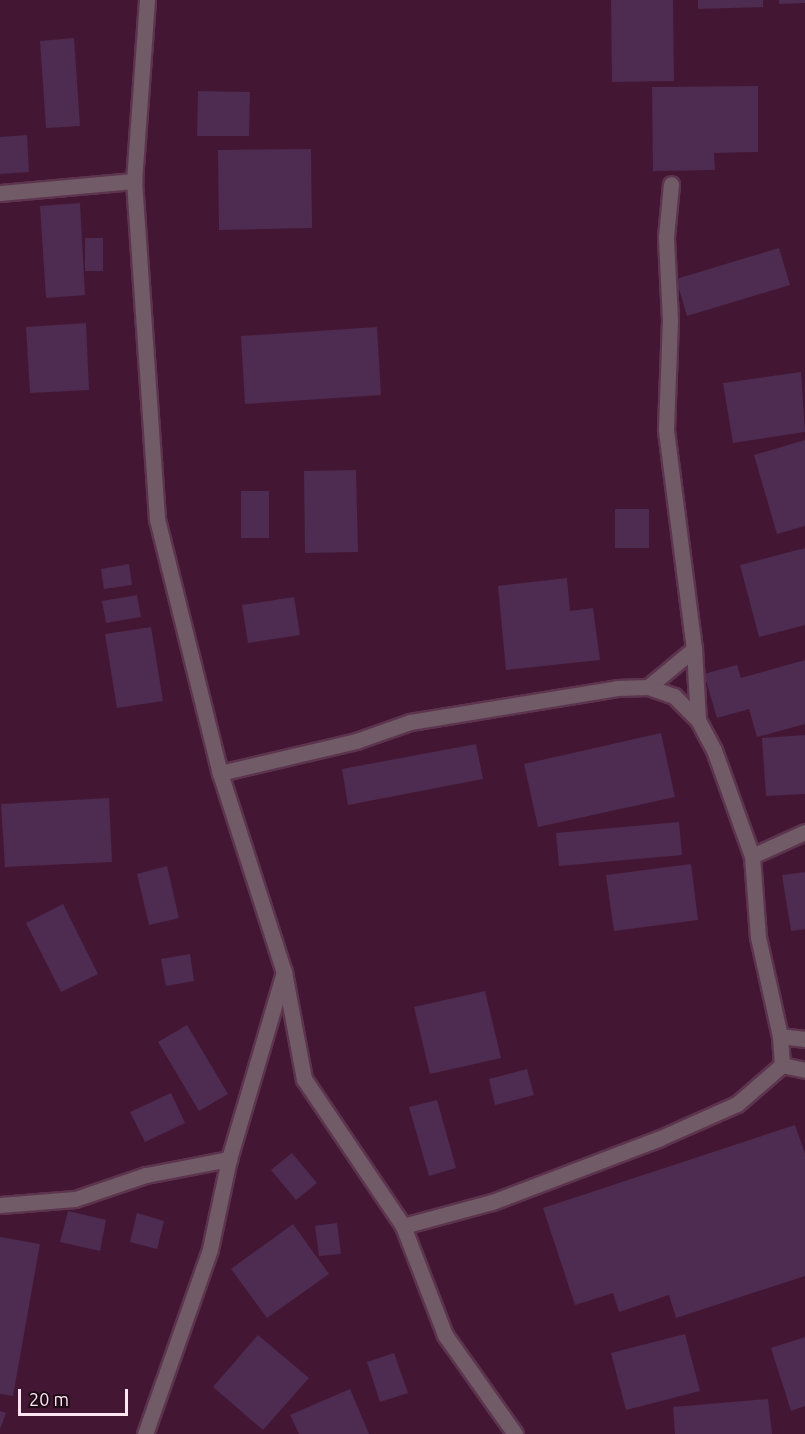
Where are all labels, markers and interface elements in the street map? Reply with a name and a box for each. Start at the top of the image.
scale bar [21,1377,130,1415]
text: 20 m [29,1389,69,1409]

